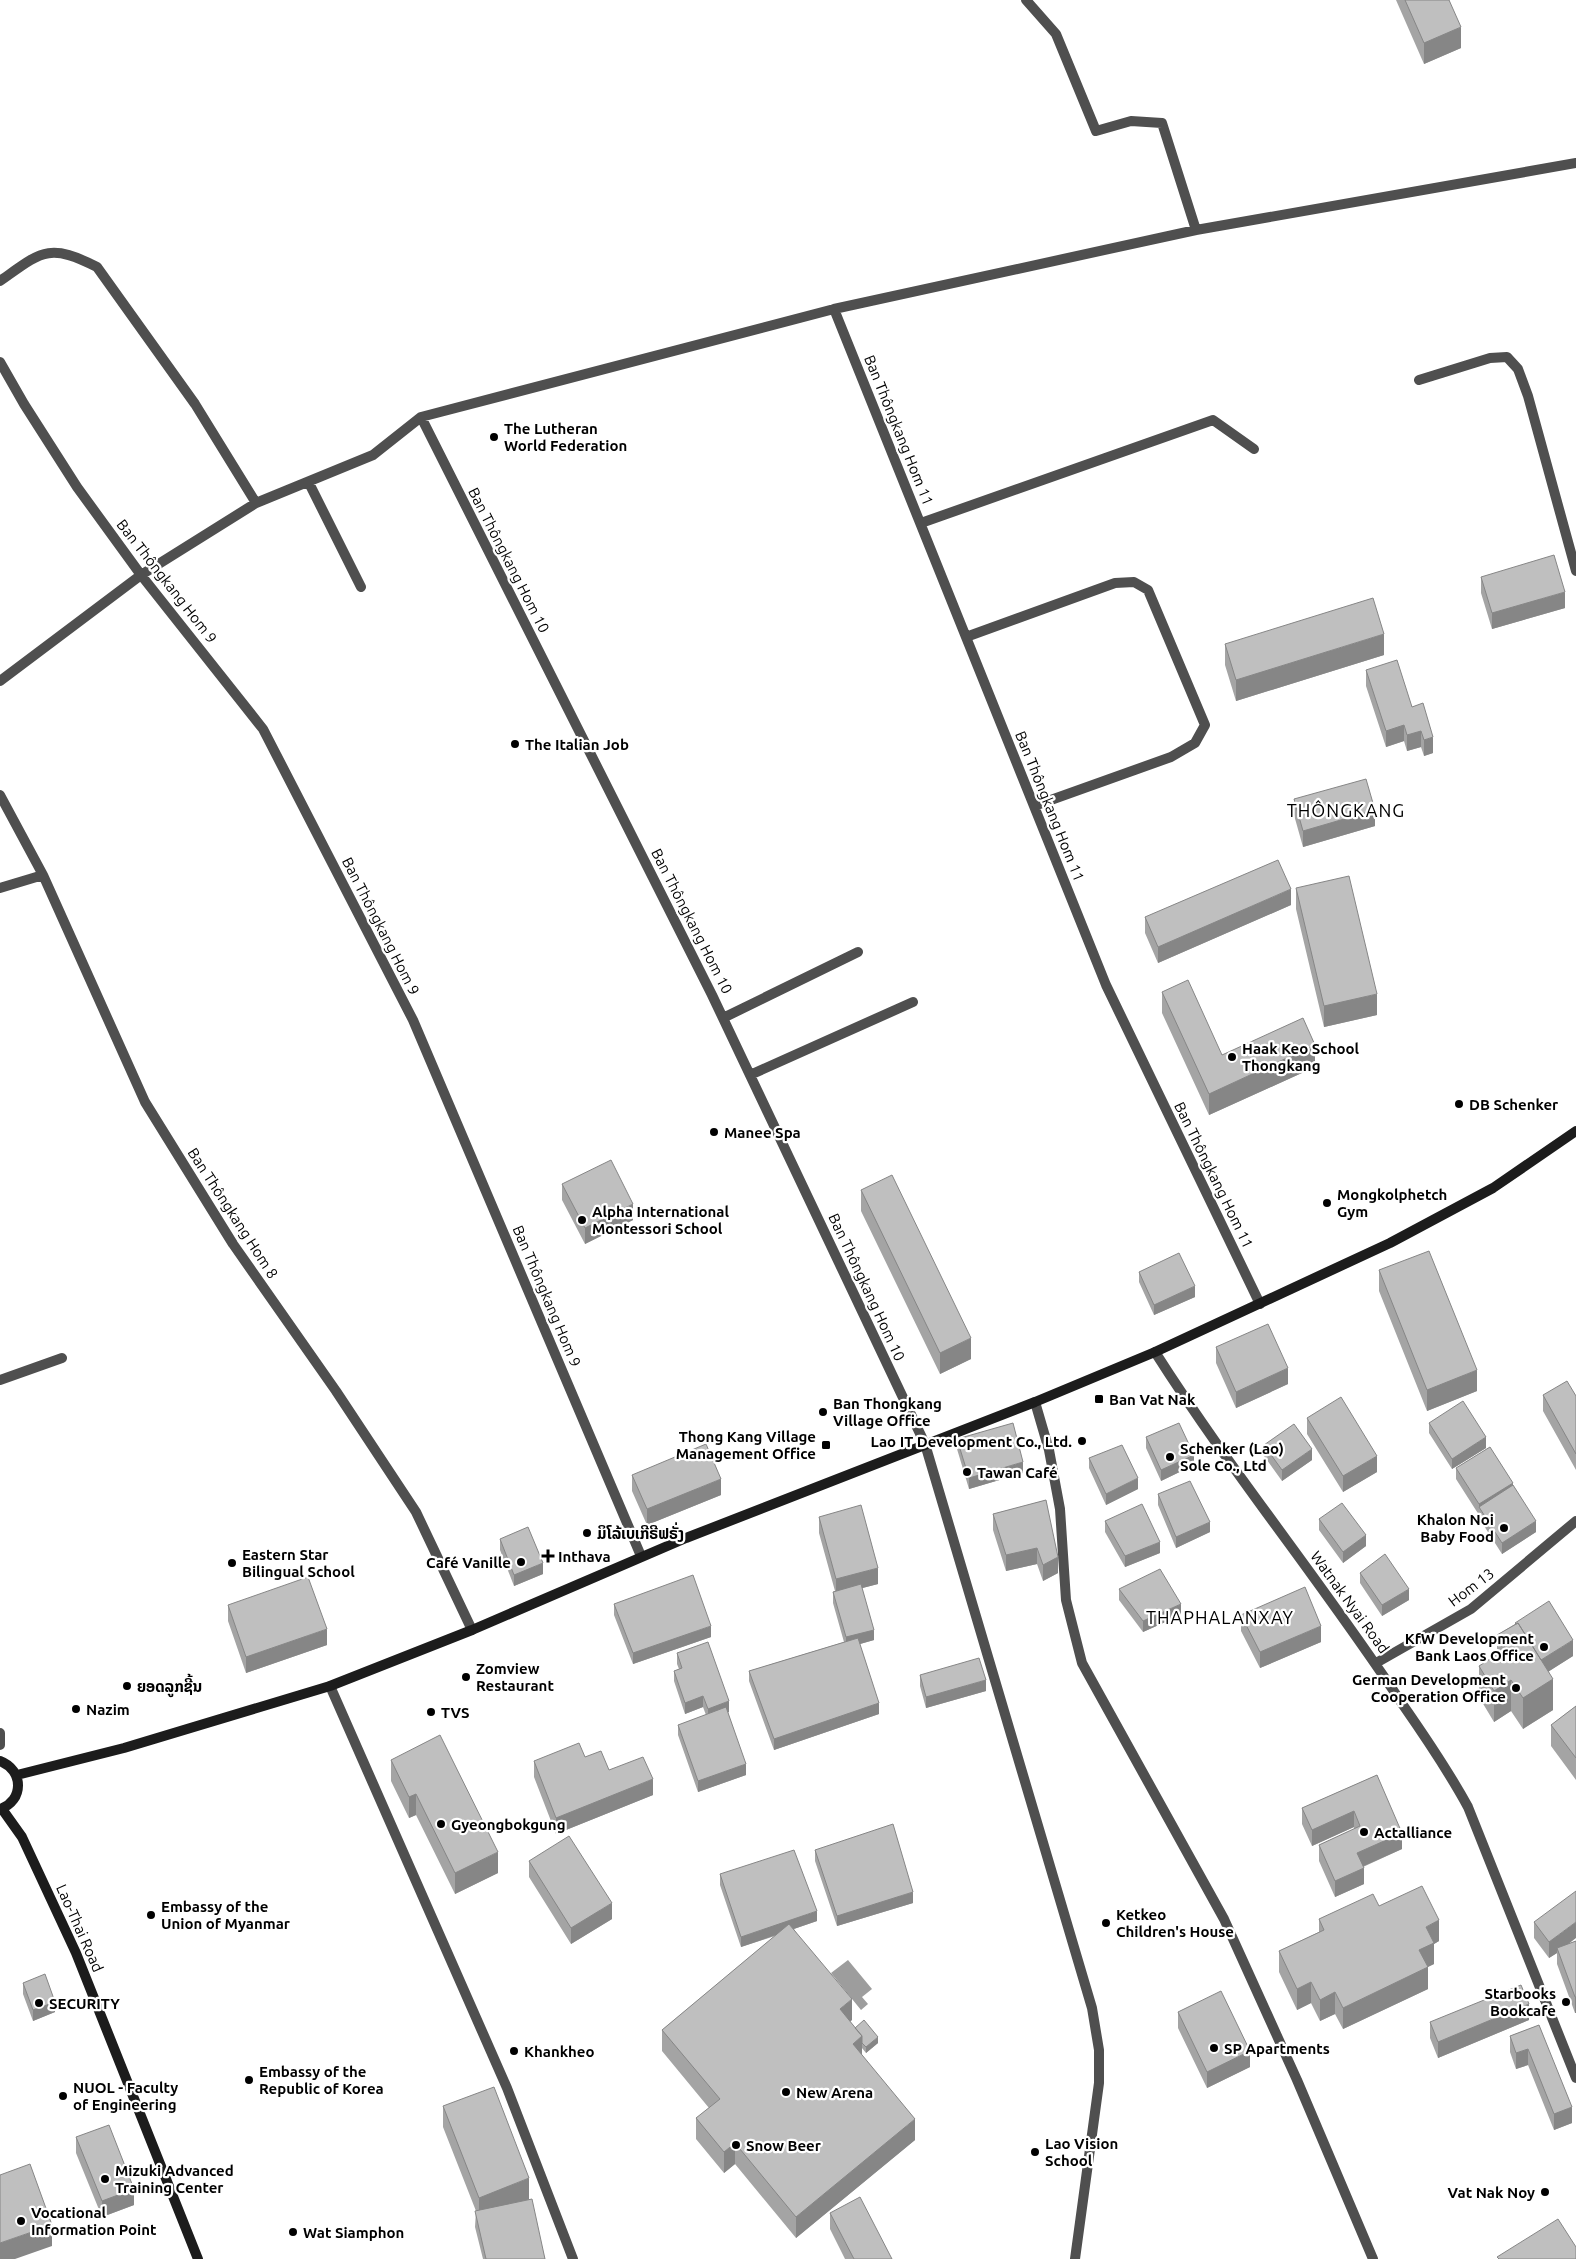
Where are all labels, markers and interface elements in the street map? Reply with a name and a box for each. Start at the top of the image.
street label: Ban Thôngkang Hom 11 [861,352,937,508]
place label: The Lutheran World Federation [504,420,627,454]
marker: The Lutheran World Federation [488,431,500,443]
street label: Ban Thôngkang Hom 10 [465,485,553,635]
street label: Ban Thôngkang Hom 9 [113,516,221,646]
street label: Ban Thôngkang Hom 11 [1012,728,1088,884]
place label: The Italian Job [525,736,629,753]
marker: The Italian Job [509,738,521,750]
district label: THÔNGKANG [1287,800,1405,820]
street label: Ban Thôngkang Hom 10 [648,846,736,996]
street label: Ban Thôngkang Hom 9 [339,854,423,998]
place label: Haak Keo School Thongkang [1242,1040,1360,1074]
marker: Haak Keo School Thongkang [1226,1051,1238,1063]
place label: DB Schenker [1469,1096,1559,1113]
marker: DB Schenker [1453,1098,1465,1110]
street label: Ban Thôngkang Hom 11 [1171,1099,1257,1251]
place label: Manee Spa [724,1124,801,1141]
marker: Manee Spa [708,1126,720,1138]
street label: Ban Thôngkang Hom 8 [184,1145,282,1281]
place label: Mongkolphetch Gym [1337,1186,1447,1220]
marker: Mongkolphetch Gym [1321,1197,1333,1209]
place label: Alpha International Montessori School [592,1203,729,1237]
street label: Ban Thôngkang Hom 10 [825,1211,909,1363]
marker: Alpha International Montessori School [576,1214,588,1226]
street label: Ban Thôngkang Hom 9 [509,1223,585,1369]
place label: Ban Vat Nak [1109,1391,1196,1408]
marker: Ban Vat Nak [1093,1393,1105,1405]
place label: Ban Thongkang Village Office [833,1395,942,1429]
marker: Ban Thongkang Village Office [817,1406,829,1418]
place label: Thong Kang Village Management Office [676,1428,816,1462]
place label: Lao IT Development Co., Ltd. [871,1433,1072,1450]
marker: Lao IT Development Co., Ltd. [1076,1435,1088,1447]
marker: Thong Kang Village Management Office [820,1439,832,1451]
place label: Schenker (Lao) Sole Co., Ltd [1180,1440,1284,1474]
marker: Schenker (Lao) Sole Co., Ltd [1164,1451,1176,1463]
place label: Tawan Café [977,1464,1058,1481]
marker: Tawan Café [961,1466,973,1478]
place label: Khalon Noi Baby Food [1417,1511,1494,1545]
place label: ມິໂລ້ເບເກີຣີຟຣັ່ງ [597,1522,684,1542]
marker: Khalon Noi Baby Food [1498,1522,1510,1534]
marker: ມິໂລ້ເບເກີຣີຟຣັ່ງ [581,1527,593,1539]
place label: Eastern Star Bilingual School [242,1546,355,1580]
place label: Inthava [558,1548,611,1565]
street label: Watnak Nyai Road [1307,1548,1393,1656]
marker: Inthava [542,1550,554,1562]
place label: Café Vanille [426,1554,511,1571]
marker: Café Vanille [515,1556,527,1568]
marker: Eastern Star Bilingual School [226,1557,238,1569]
street label: Hom 13 [1445,1564,1497,1610]
district label: THAPHALANXAY [1146,1607,1294,1627]
place label: KfW Development Bank Laos Office [1405,1630,1535,1664]
marker: KfW Development Bank Laos Office [1538,1641,1550,1653]
place label: Zomview Restaurant [476,1660,554,1694]
marker: Zomview Restaurant [460,1671,472,1683]
place label: German Development Cooperation Office [1352,1671,1507,1705]
place label: ຍອດລູກຊີ້ນ [137,1673,202,1698]
marker: ຍອດລູກຊີ້ນ [121,1680,133,1692]
marker: German Development Cooperation Office [1510,1682,1522,1694]
place label: Nazim [86,1701,130,1718]
marker: Nazim [70,1703,82,1715]
place label: TVS [441,1704,469,1721]
marker: TVS [425,1706,437,1718]
place label: Gyeongbokgung [451,1816,565,1833]
marker: Gyeongbokgung [435,1818,447,1830]
place label: Actalliance [1374,1824,1452,1841]
marker: Actalliance [1358,1826,1370,1838]
street label: Lao-Thai Road [53,1882,107,1974]
place label: Embassy of the Union of Myanmar [161,1898,291,1932]
place label: Ketkeo Children's House [1116,1906,1234,1940]
marker: Embassy of the Union of Myanmar [145,1909,157,1921]
marker: Ketkeo Children's House [1100,1917,1112,1929]
place label: Starbooks Bookcafe [1484,1985,1556,2019]
place label: SECURITY [49,1995,120,2012]
marker: Starbooks Bookcafe [1560,1996,1572,2008]
marker: SECURITY [33,1997,45,2009]
place label: SP Apartments [1224,2040,1330,2057]
marker: SP Apartments [1208,2042,1220,2054]
place label: Khankheo [524,2043,595,2060]
marker: Khankheo [508,2045,520,2057]
place label: Embassy of the Republic of Korea [259,2063,384,2097]
marker: Embassy of the Republic of Korea [243,2074,255,2086]
place label: NUOL - Faculty of Engineering [73,2079,178,2113]
place label: New Arena [796,2084,873,2101]
marker: New Arena [780,2086,792,2098]
marker: NUOL - Faculty of Engineering [57,2090,69,2102]
place label: Lao Vision School [1045,2135,1118,2169]
place label: Snow Beer [746,2137,822,2154]
marker: Snow Beer [730,2139,742,2151]
marker: Lao Vision School [1029,2146,1041,2158]
place label: Mizuki Advanced Training Center [115,2162,234,2196]
marker: Mizuki Advanced Training Center [99,2173,111,2185]
place label: Vat Nak Noy [1448,2184,1535,2201]
marker: Vat Nak Noy [1539,2186,1551,2198]
place label: Vocational Information Point [31,2204,157,2238]
marker: Vocational Information Point [15,2215,27,2227]
place label: Wat Siamphon [303,2224,404,2241]
marker: Wat Siamphon [287,2226,299,2238]

